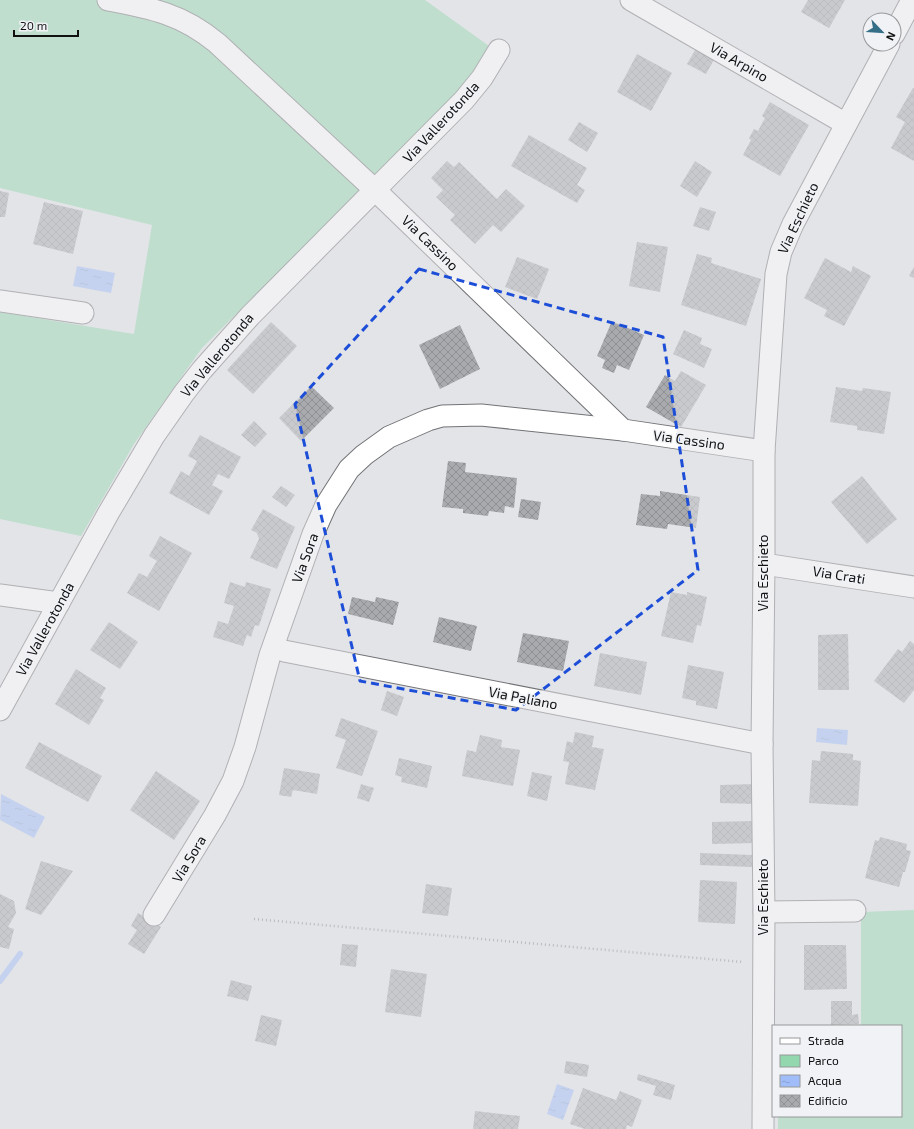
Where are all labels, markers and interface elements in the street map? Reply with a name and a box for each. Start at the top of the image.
scale bar [14,12,78,38]
north arrow [862,12,902,52]
text: 20 m [20,18,47,32]
text: N [884,30,899,43]
street label: Via Arpino [707,38,771,85]
street label: Via Vallerotonda [399,78,483,166]
street label: Via Eschieto [774,179,822,256]
street label: Via Cassino [398,211,462,274]
street label: Via Vallerotonda [176,309,257,400]
street label: Via Cassino [652,426,726,453]
street label: Via Sora [288,531,321,585]
street label: Via Eschieto [754,534,771,612]
street label: Via Crati [812,562,867,587]
street label: Via Vallerotonda [12,579,77,679]
street label: Via Paliano [487,682,559,713]
street label: Via Sora [168,832,209,885]
street label: Via Eschieto [754,858,771,936]
legend [772,1025,902,1117]
text: Strada [808,1033,844,1047]
text: Parco [808,1053,839,1067]
text: Acqua [808,1073,842,1087]
text: Edificio [808,1093,848,1107]

